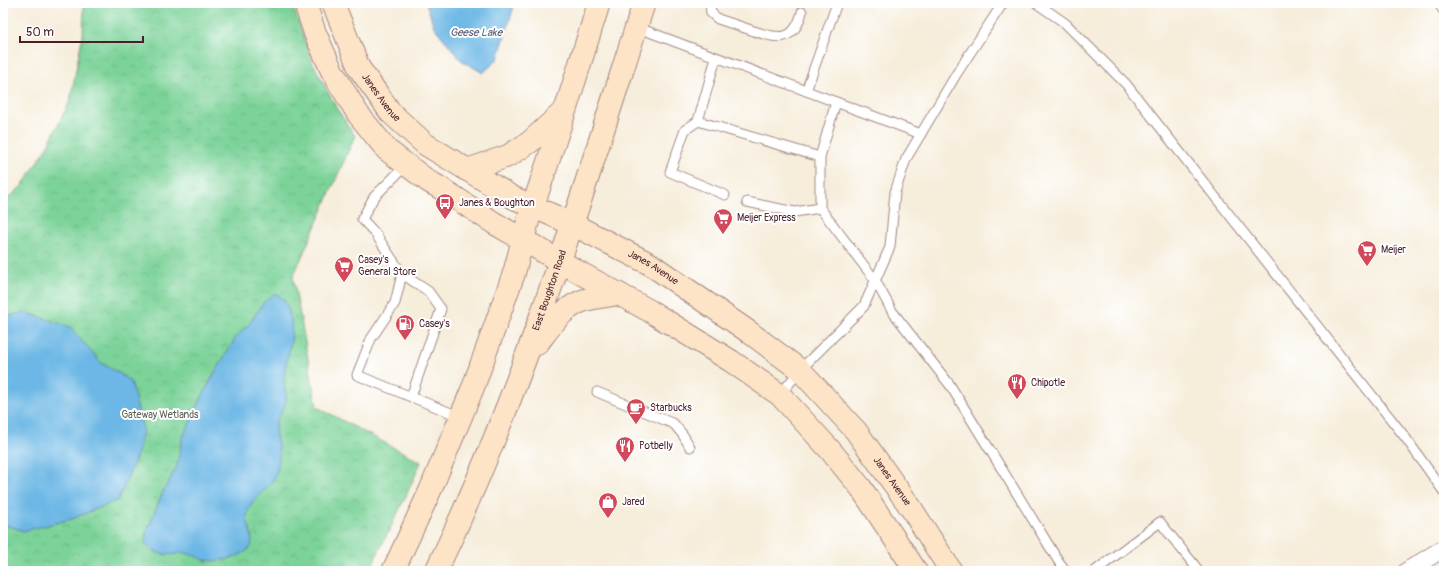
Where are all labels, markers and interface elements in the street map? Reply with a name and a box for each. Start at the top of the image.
scale bar [20,18,143,44]
text: 50 m [26,25,54,40]
water label: Geese Lake [450,26,504,39]
street label: Janes Avenue [359,71,403,124]
bus stop icon: Janes & Boughton [434,192,456,220]
place label: Janes & Boughton [459,197,535,209]
supermarket icon: Meijer Express [712,207,734,235]
place label: Meijer Express [737,212,796,224]
supermarket icon: Meijer [1356,239,1378,267]
place label: Meijer [1381,244,1406,256]
street label: East Boughton Road [530,248,569,332]
street label: Janes Avenue [626,248,681,288]
place label: Casey's General Store [358,254,416,278]
supermarket icon: Casey's General Store [333,255,355,283]
fuel station icon: Casey's [394,313,416,341]
place label: Casey's [419,318,450,330]
restaurant icon: Chipotle [1006,372,1028,400]
place label: Chipotle [1031,377,1065,389]
cafe icon: Starbucks [625,397,647,425]
place label: Starbucks [650,402,692,414]
park label: Gateway Wetlands [121,409,199,421]
restaurant icon: Potbelly [614,435,636,463]
place label: Potbelly [639,440,674,452]
street label: Janes Avenue [870,455,914,508]
shop icon: Jared [597,491,619,519]
place label: Jared [622,496,645,508]

